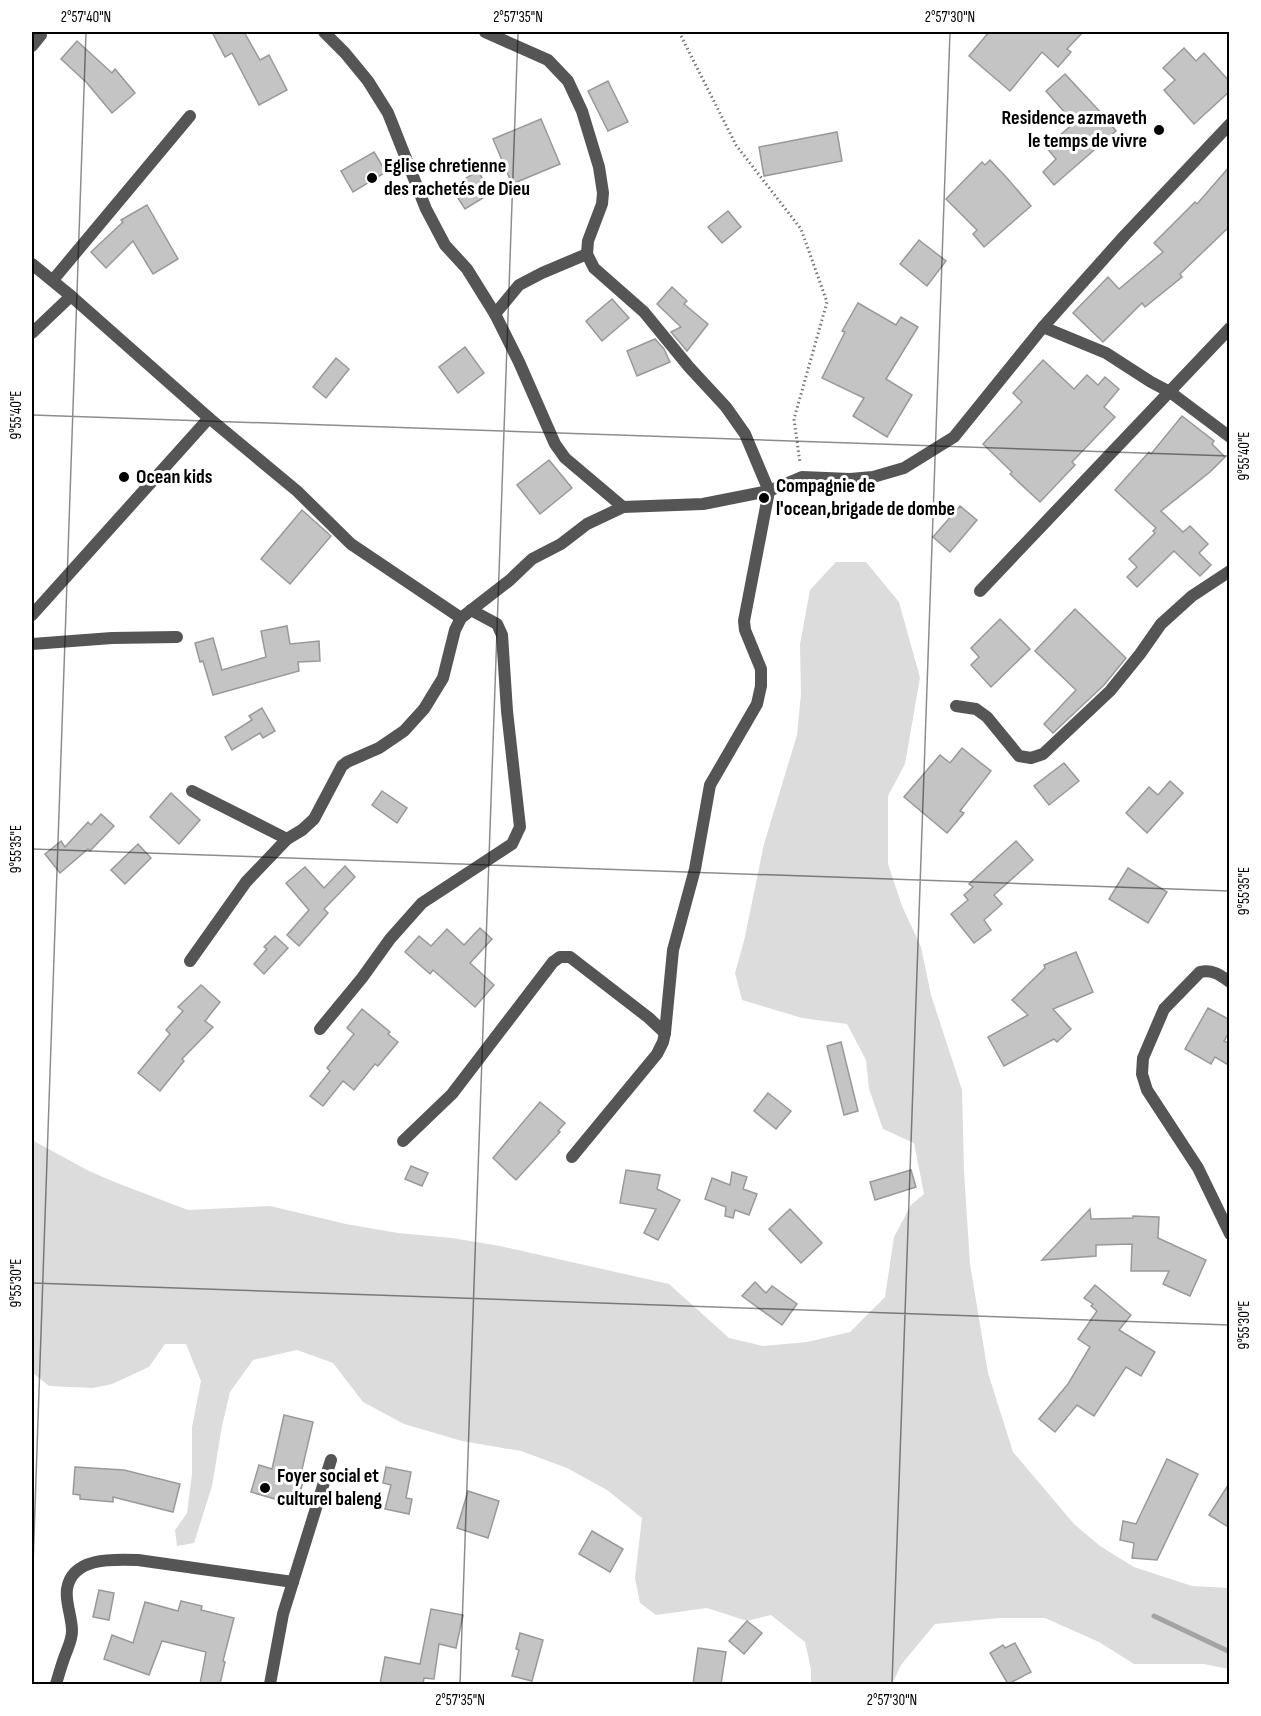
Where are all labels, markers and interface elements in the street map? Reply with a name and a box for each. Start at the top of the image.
text: 2°57'40"N [61,8,111,27]
text: 2°57'35"N [493,8,543,27]
text: 2°57'30"N [925,8,975,27]
place label: Residence azmaveth le temps de vivre [1002,106,1147,153]
marker: Residence azmaveth le temps de vivre [1152,123,1166,137]
place label: Eglise chretienne des rachetés de Dieu [384,154,530,201]
marker: Eglise chretienne des rachetés de Dieu [365,171,379,185]
text: 9°55'40"E [7,390,26,440]
text: 9°55'40"E [1235,431,1254,481]
place label: Ocean kids [136,465,213,489]
marker: Ocean kids [117,470,131,484]
place label: Compagnie de l'ocean,brigade de dombe [776,474,955,521]
marker: Compagnie de l'ocean,brigade de dombe [757,491,771,505]
text: 9°55'35"E [7,825,26,873]
text: 9°55'35"E [1235,867,1254,915]
text: 9°55'30"E [7,1258,26,1308]
text: 9°55'30"E [1235,1300,1254,1350]
place label: Foyer social et culturel baleng [277,1464,383,1511]
marker: Foyer social et culturel baleng [258,1481,272,1495]
text: 2°57'35"N [435,1691,485,1710]
text: 2°57'30"N [867,1691,917,1710]

